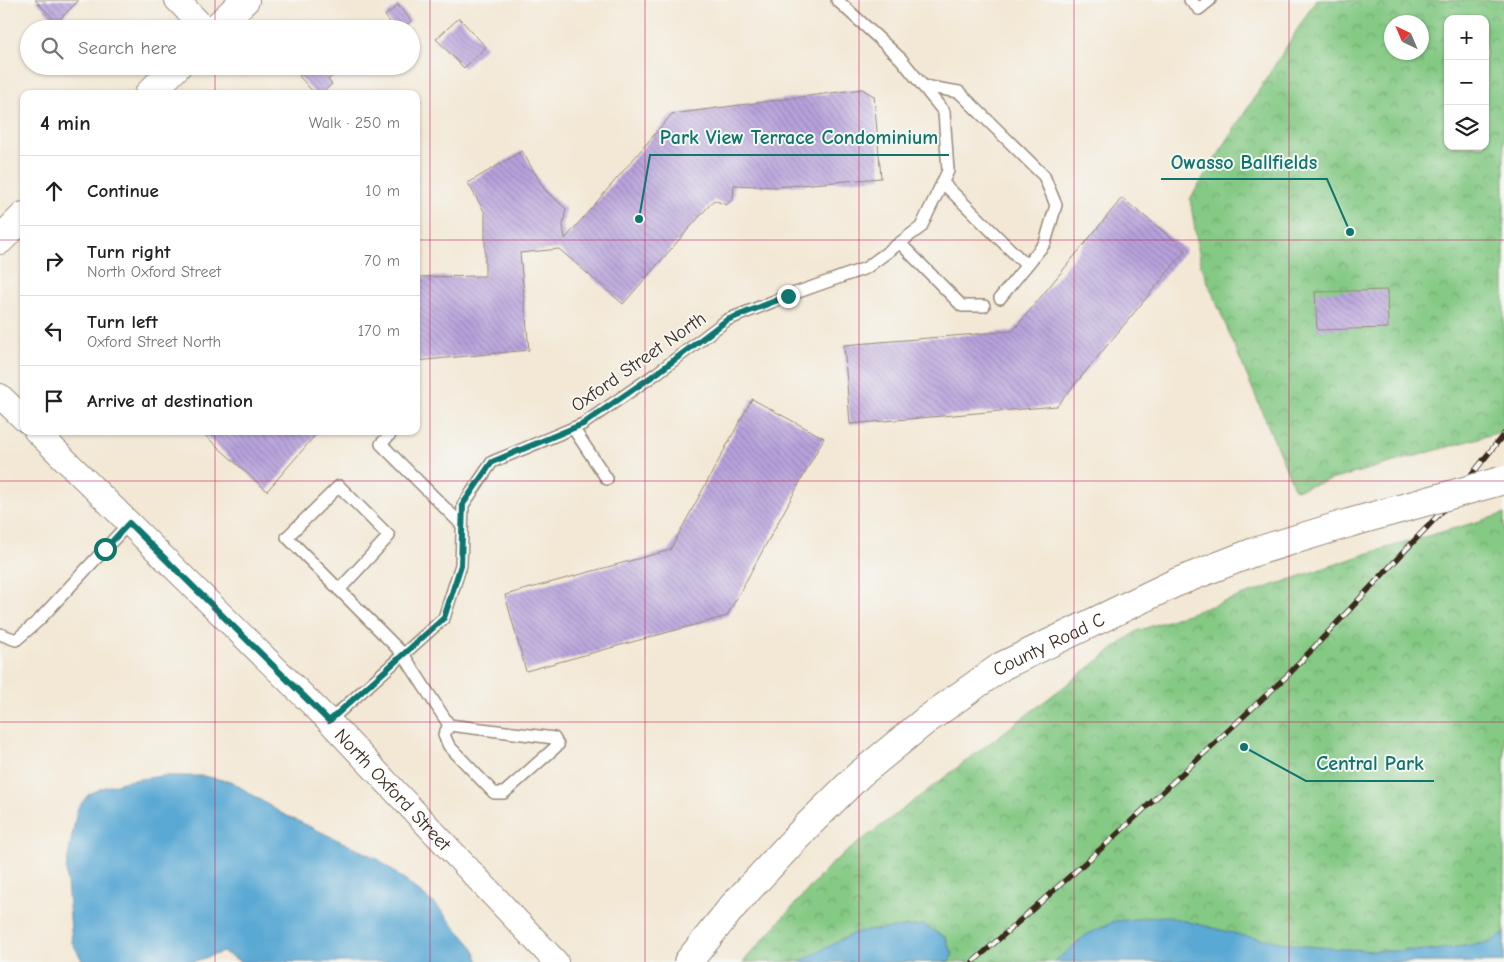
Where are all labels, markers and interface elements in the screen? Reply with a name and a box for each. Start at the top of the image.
north arrow [1384,15,1429,60]
map controls [1444,15,1489,150]
button: + [1444,15,1489,60]
search box [20,20,420,75]
icon: search [38,34,66,62]
text: Search here [78,37,177,59]
button: − [1444,60,1489,105]
button: layers [1444,105,1489,150]
text: 4 min [40,111,91,135]
text: Walk · 250 m [309,114,400,132]
callout: Park View Terrace Condominium [650,120,949,155]
text: Park View Terrace Condominium [660,126,938,149]
callout: Owasso Ballfields [1161,144,1327,179]
text: Owasso Ballfields [1171,151,1317,174]
icon: ahead [40,177,68,205]
text: Continue [87,180,159,202]
text: 10 m [365,182,400,200]
text: Turn right [87,241,171,263]
icon: right [40,247,68,275]
text: 70 m [364,252,400,270]
text: North Oxford Street [87,263,221,281]
route end [777,285,800,308]
street label: Oxford Street North [567,307,710,417]
text: Turn left [87,311,158,333]
icon: left [40,317,68,345]
text: 170 m [358,322,400,340]
text: Oxford Street North [87,333,221,351]
icon: arrive [40,387,68,415]
text: Arrive at destination [87,390,253,412]
route start [94,538,117,561]
street label: County Road C [989,608,1109,681]
street label: North Oxford Street [330,724,456,856]
callout: Central Park [1306,746,1434,781]
text: Central Park [1316,752,1424,775]

